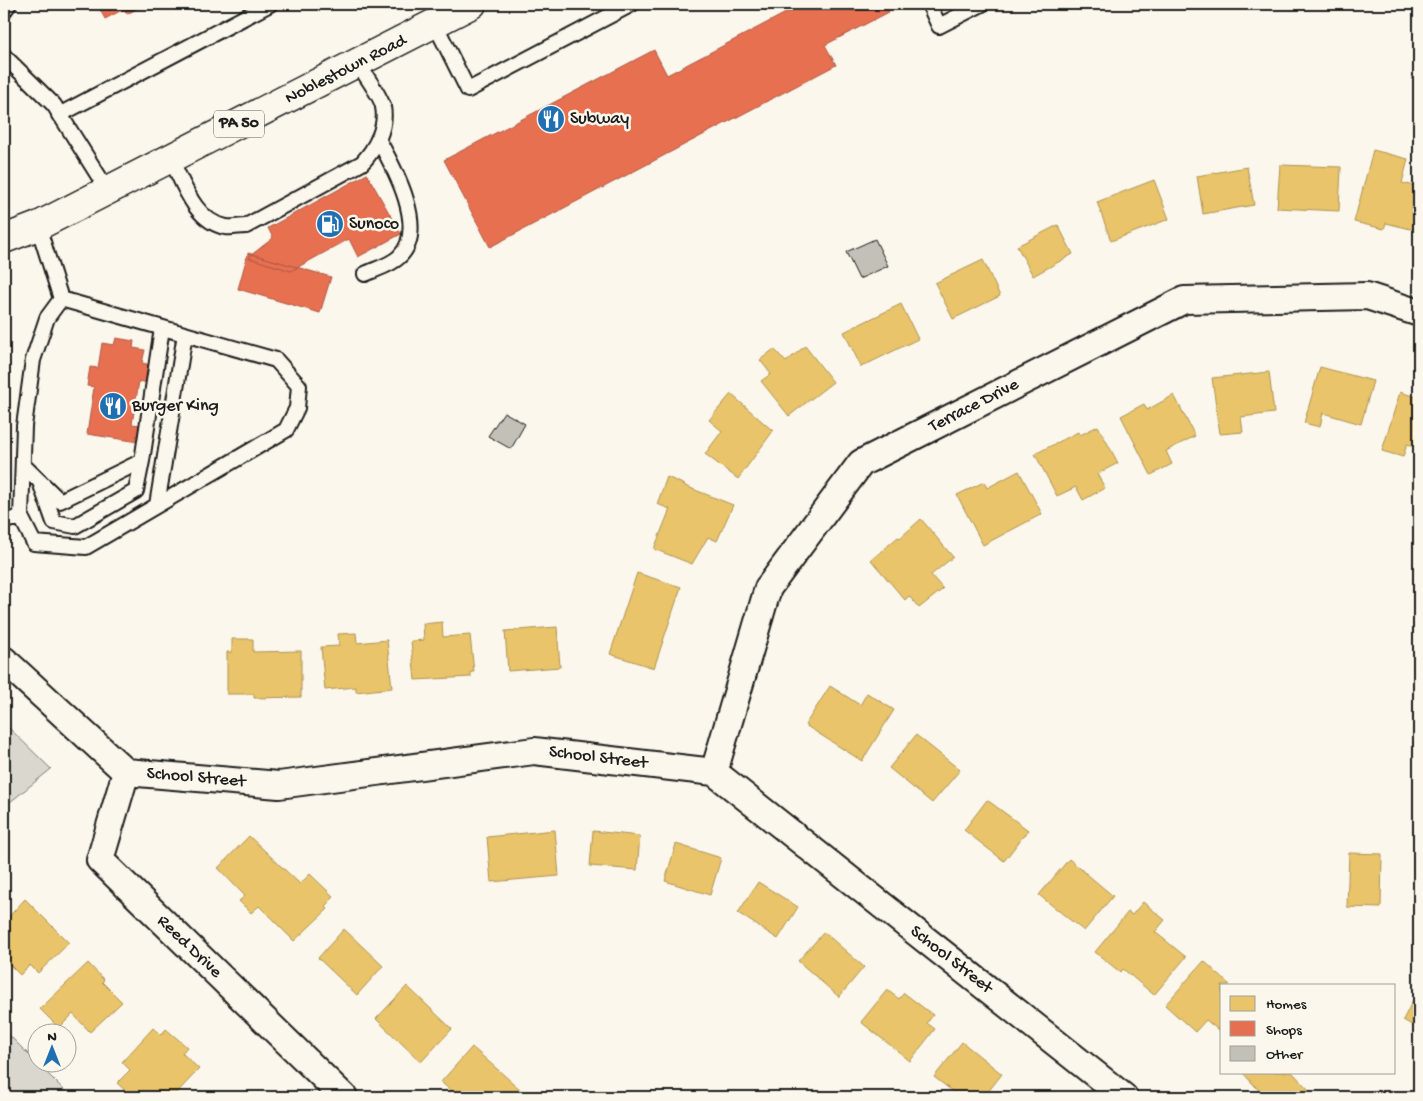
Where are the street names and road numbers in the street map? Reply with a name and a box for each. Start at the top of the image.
street label: Noblestown Road [282,30,411,110]
road number: PA 50 [214,110,264,138]
street label: Terrace Drive [925,374,1023,438]
street label: School Street [548,742,650,775]
street label: School Street [146,763,248,793]
street label: Reed Drive [152,911,226,984]
street label: School Street [906,921,998,1000]

